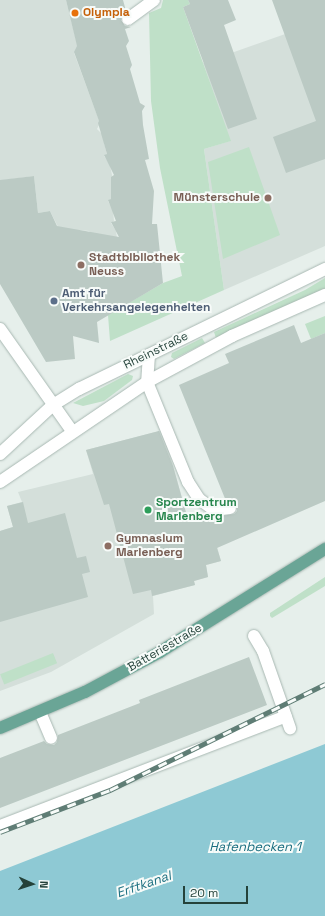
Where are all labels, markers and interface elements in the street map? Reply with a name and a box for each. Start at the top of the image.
place label: Olympia [83,6,130,20]
marker: Olympia [70,8,80,18]
place label: Münsterschule [174,191,260,205]
marker: Münsterschule [263,193,273,203]
place label: Stadtbibliothek Neuss [89,251,180,279]
marker: Stadtbibliothek Neuss [76,260,86,270]
place label: Amt für Verkehrsangelegenheiten [62,287,210,315]
marker: Amt für Verkehrsangelegenheiten [49,296,59,306]
street label: Rheinstraße [121,329,191,373]
place label: Sportzentrum Marienberg [156,496,237,524]
marker: Sportzentrum Marienberg [143,505,153,515]
place label: Gymnasium Marienberg [116,532,183,560]
marker: Gymnasium Marienberg [103,541,113,551]
street label: Batteriestraße [125,621,205,675]
water label: Hafenbecken 1 [209,839,301,855]
north arrow [12,864,52,904]
water label: Erftkanal [115,868,173,902]
scale bar [185,878,250,904]
text: N [37,881,51,889]
text: 20 m [190,885,218,901]

